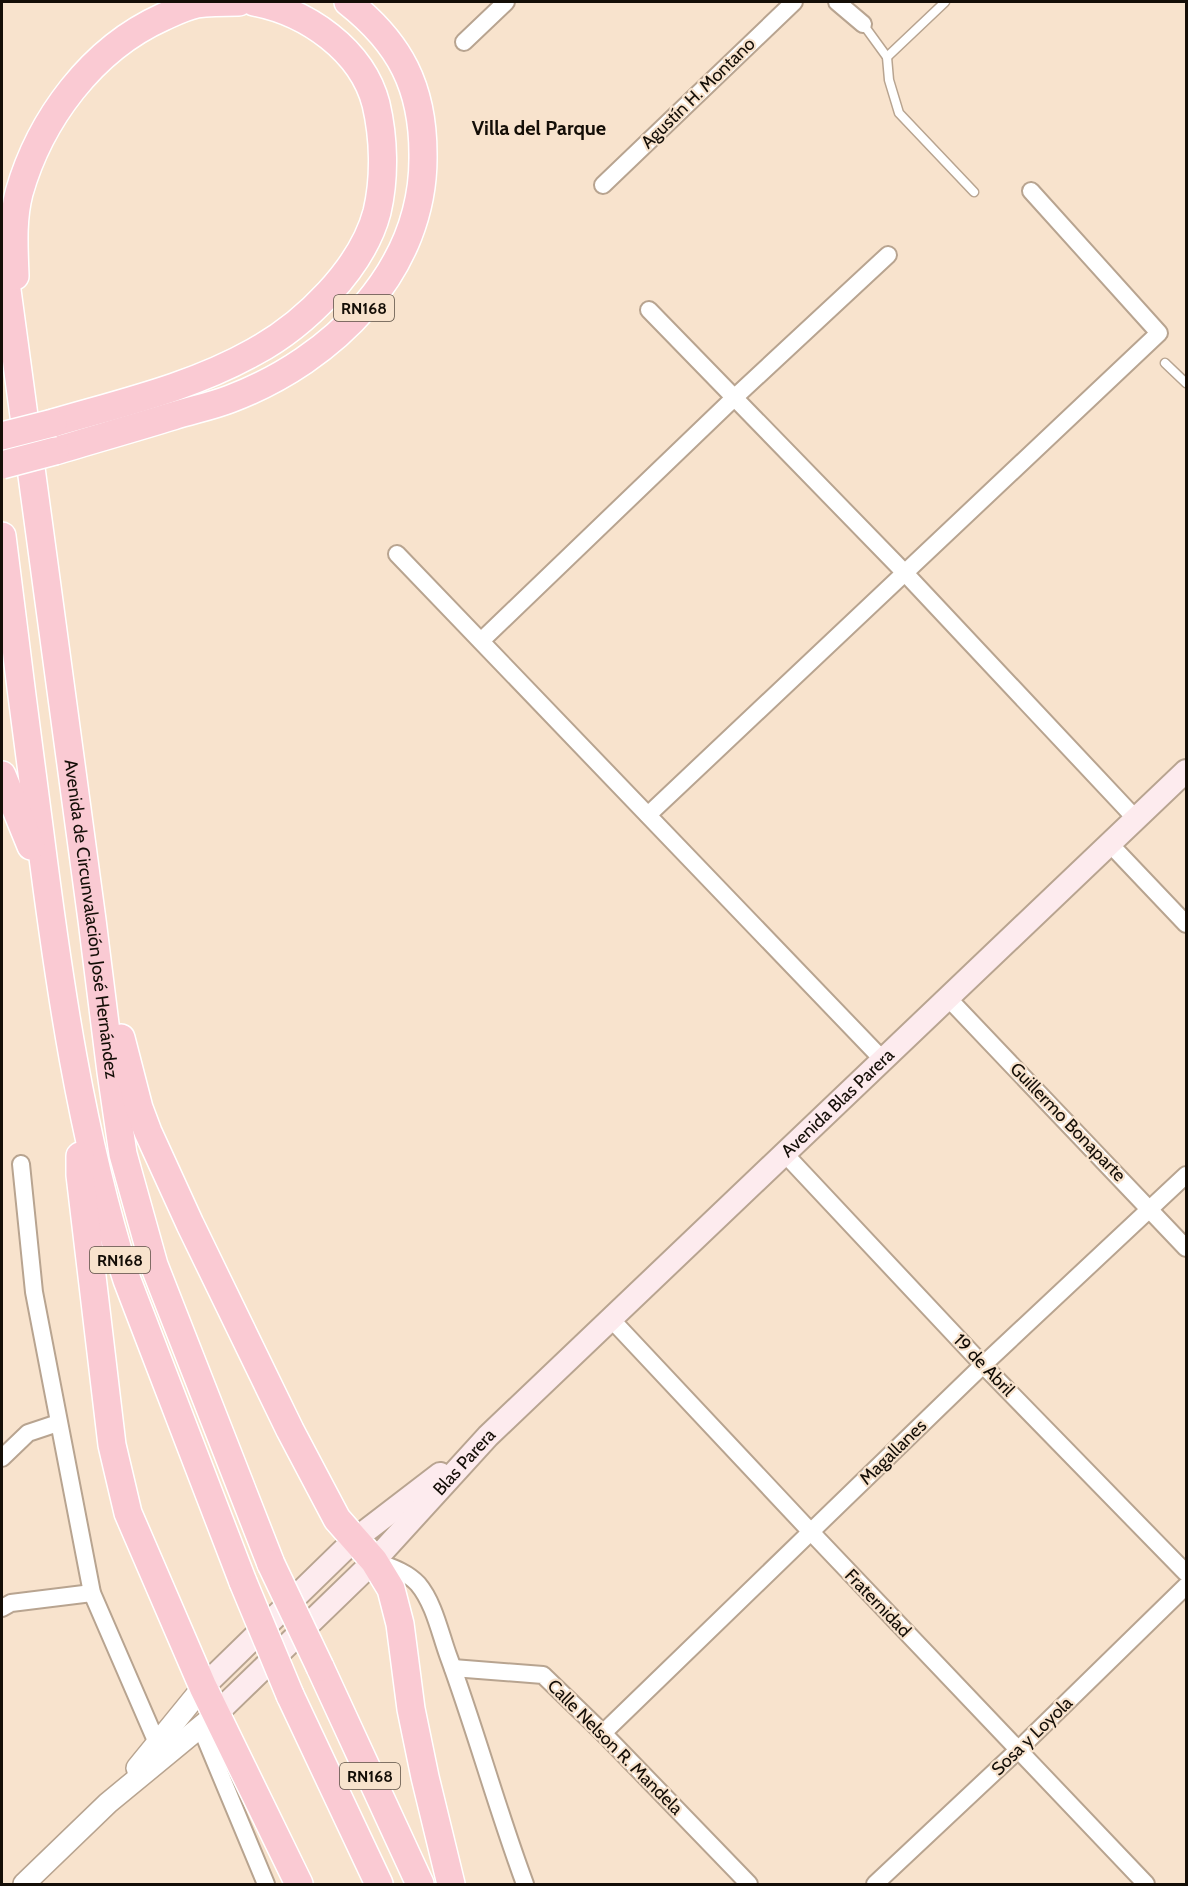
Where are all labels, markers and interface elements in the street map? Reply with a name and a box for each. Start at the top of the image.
street label: Agustín H. Montano [636,33,760,153]
district label: Villa del Parque [472,116,606,140]
road number: RN168 [334,295,394,321]
street label: Avenida de Circunvalación José Hernández [59,758,123,1081]
street label: Avenida Blas Parera [777,1044,899,1162]
street label: Guillermo Bonaparte [1005,1058,1131,1186]
road number: RN168 [90,1247,150,1273]
street label: 19 de Abril [949,1329,1020,1401]
street label: Magallanes [855,1415,931,1489]
street label: Blas Parera [428,1424,500,1500]
street label: Fraternidad [840,1564,916,1642]
street label: Calle Nelson R. Mandela [543,1675,688,1820]
street label: Sosa y Loyola [987,1692,1077,1780]
road number: RN168 [340,1763,400,1789]

